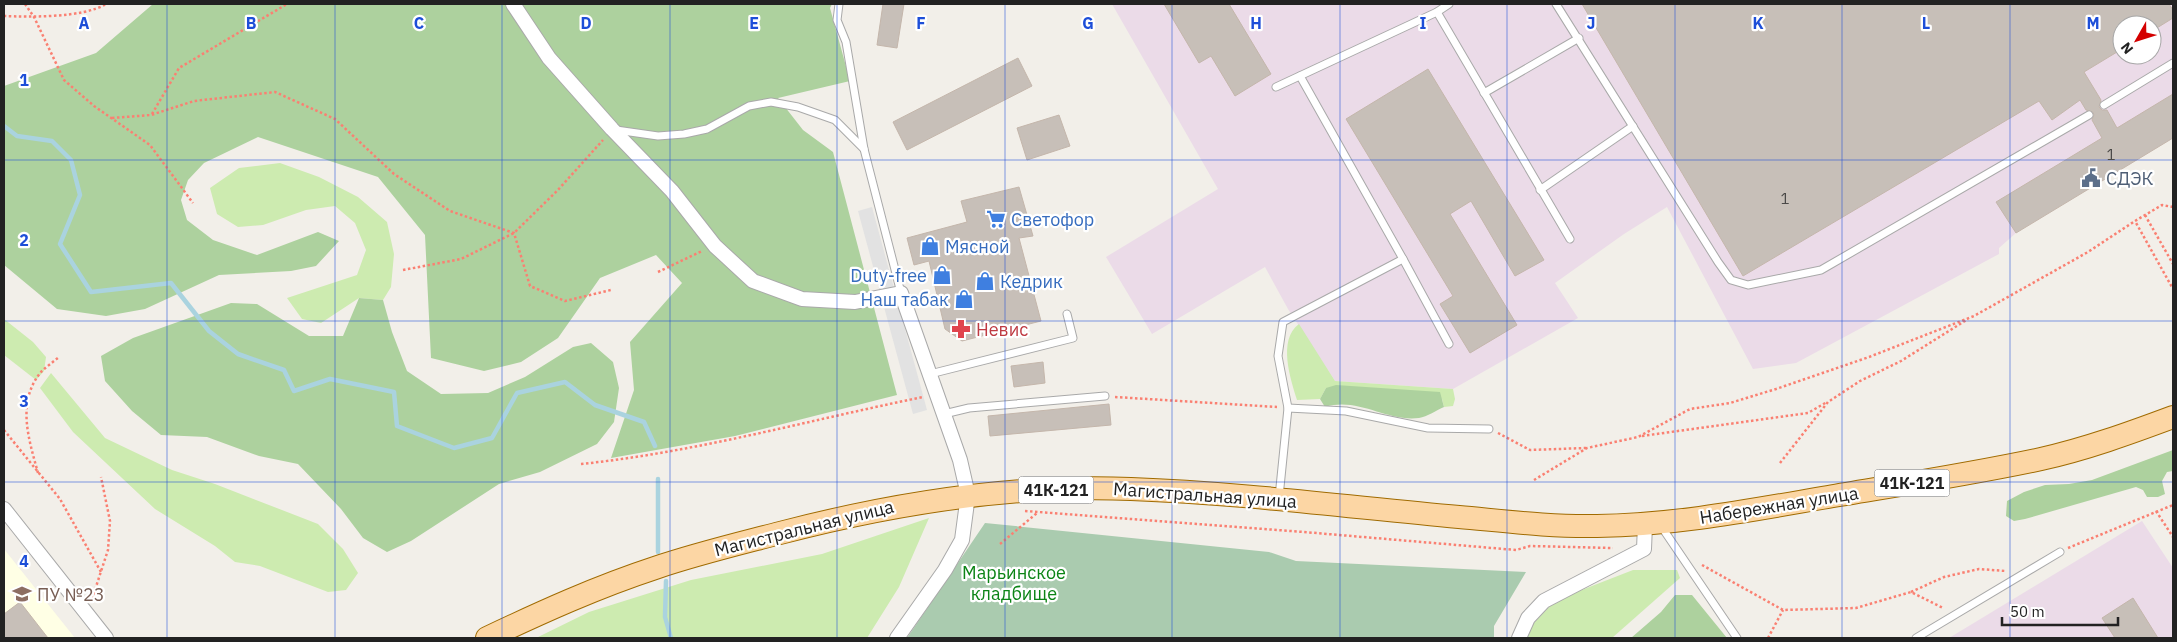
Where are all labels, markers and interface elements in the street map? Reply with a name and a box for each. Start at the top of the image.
text: A [79,13,90,33]
text: B [246,13,257,33]
text: C [414,13,424,33]
text: D [580,13,592,33]
text: E [749,13,759,33]
text: F [916,13,926,33]
text: G [1082,13,1094,33]
text: H [1250,13,1262,33]
text: I [1420,13,1427,33]
text: J [1587,13,1595,33]
text: K [1752,13,1764,33]
text: L [1922,13,1930,33]
text: M [2086,13,2100,33]
north arrow [2112,15,2162,65]
text: N [2117,39,2137,58]
text: 1 [19,70,29,90]
house number: 1 [2106,145,2116,164]
public building icon: СДЭК [2080,167,2102,189]
place label: СДЭК [2106,167,2154,190]
house number: 1 [1780,189,1790,208]
supermarket icon: Светофор [985,208,1007,230]
place label: Светофор [1011,208,1094,231]
text: 2 [19,230,29,250]
shop icon: Мясной [919,235,941,257]
place label: Мясной [945,235,1010,258]
place label: Duty-free [850,264,927,287]
shop icon: Duty-free [931,264,953,286]
shop icon: Кедрик [974,270,996,292]
place label: Кедрик [1000,270,1063,293]
place label: Наш табак [860,288,949,311]
shop icon: Наш табак [953,288,975,310]
pharmacy icon: Невис [950,318,972,340]
place label: Невис [976,318,1028,341]
text: 3 [19,391,29,411]
road number: 41К-121 [1874,469,1950,496]
road number: 41К-121 [1018,476,1094,504]
street label: Магистральная улица [1112,477,1298,513]
street label: Набережная улица [1698,481,1860,529]
street label: Магистральная улица [712,494,896,561]
text: 4 [19,551,29,571]
park label: Марьинское кладбище [962,561,1066,605]
school or university icon: ПУ №23 [11,583,33,605]
place label: ПУ №23 [37,583,105,606]
scale bar [2002,594,2118,626]
text: 50 m [2010,602,2045,621]

